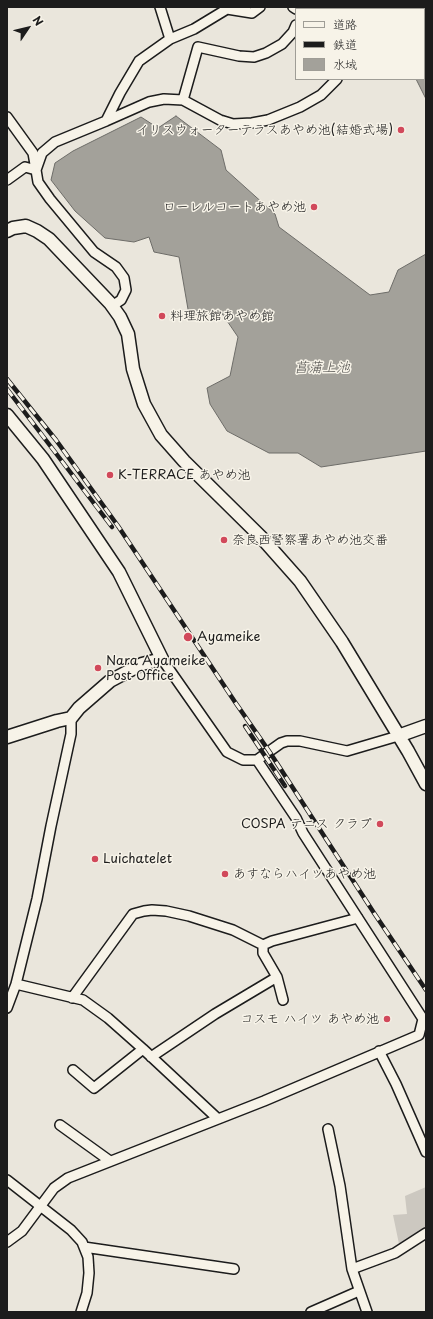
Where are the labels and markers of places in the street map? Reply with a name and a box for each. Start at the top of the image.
place label: イリスウォーターテラスあやめ池(結婚式場) [136,122,393,138]
marker: イリスウォーターテラスあやめ池(結婚式場) [396,125,406,135]
place label: ローレルコートあやめ池 [163,199,306,215]
marker: ローレルコートあやめ池 [309,202,319,212]
place label: 料理旅館あやめ館 [170,308,274,324]
marker: 料理旅館あやめ館 [157,311,167,321]
place label: K-TERRACE あやめ池 [118,467,251,483]
marker: K-TERRACE あやめ池 [105,470,115,480]
place label: 奈良西警察署あやめ池交番 [232,532,388,548]
marker: 奈良西警察署あやめ池交番 [219,535,229,545]
place label: Ayameike [197,629,260,645]
marker: Ayameike [182,631,194,643]
place label: Nara Ayameike Post Office [106,653,206,684]
marker: Nara Ayameike Post Office [93,663,103,673]
place label: COSPA テニス クラブ [241,816,372,832]
marker: COSPA テニス クラブ [375,819,385,829]
place label: Luichatelet [103,851,172,867]
marker: Luichatelet [90,854,100,864]
place label: あすならハイツあやめ池 [233,866,376,882]
marker: あすならハイツあやめ池 [220,869,230,879]
place label: コスモ ハイツ あやめ池 [241,1011,379,1027]
marker: コスモ ハイツ あやめ池 [382,1014,392,1024]

